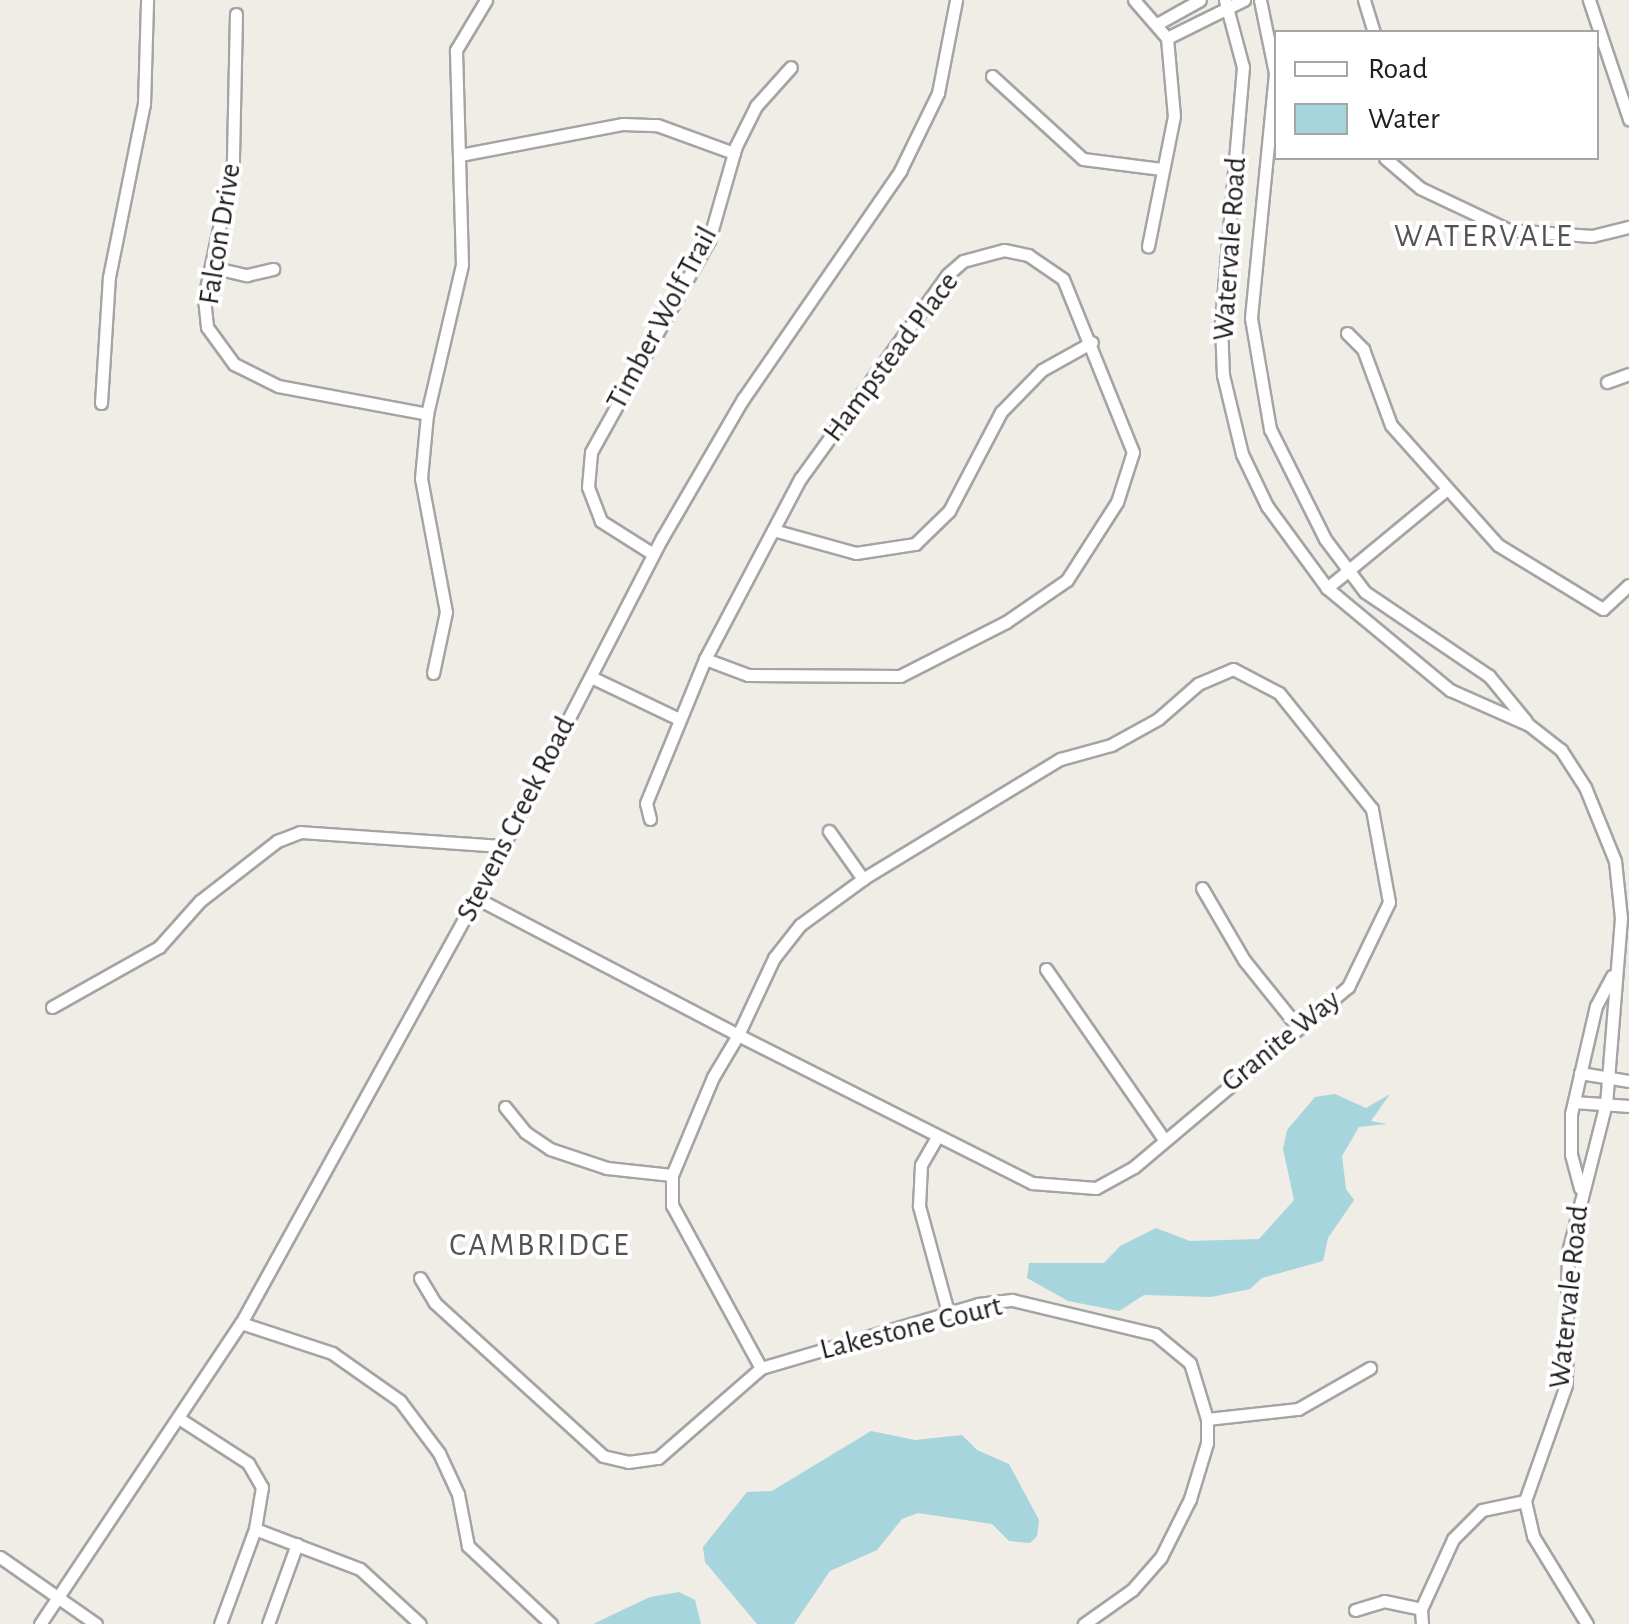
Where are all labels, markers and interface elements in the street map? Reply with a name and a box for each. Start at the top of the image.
legend [1274,30,1599,160]
text: Road [1368,54,1428,84]
text: Water [1368,104,1440,134]
street label: Watervale Road [1206,156,1254,342]
street label: Falcon Drive [191,161,249,307]
district label: WATERVALE [1394,217,1574,255]
street label: Timber Wolf Trail [599,220,725,416]
street label: Hampstead Place [815,265,967,449]
street label: Stevens Creek Road [449,710,583,928]
street label: Granite Way [1214,982,1348,1100]
street label: Watervale Road [1541,1204,1597,1390]
district label: CAMBRIDGE [449,1226,631,1264]
street label: Lakestone Court [816,1288,1006,1368]

